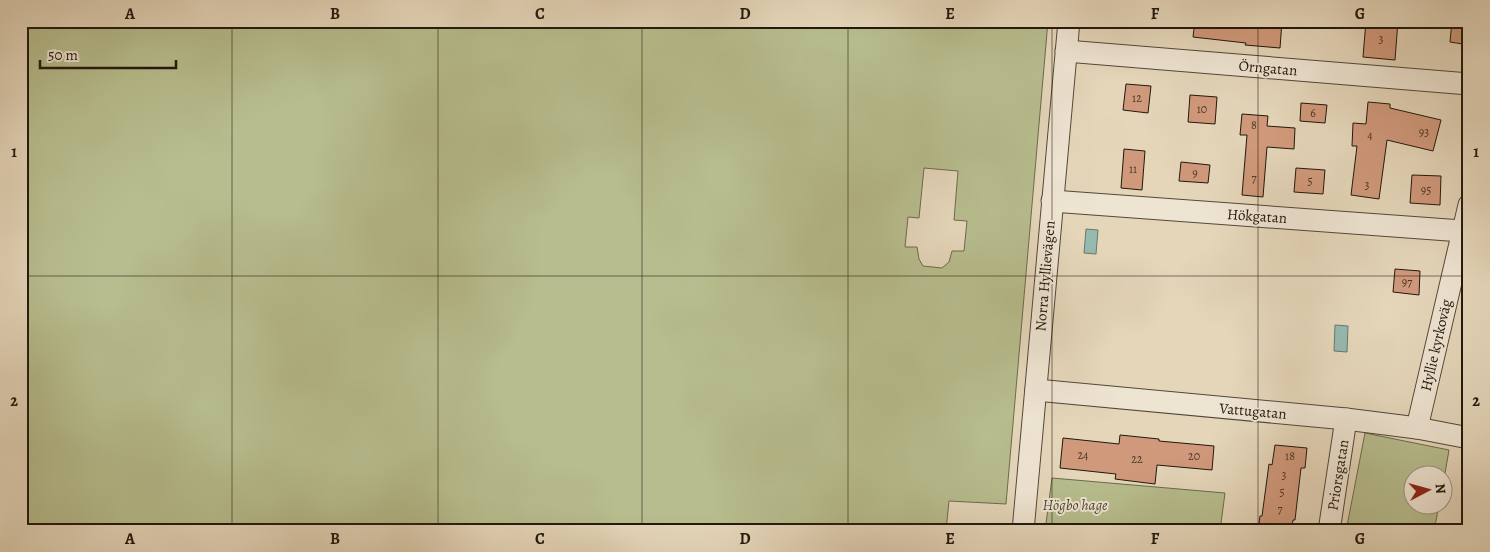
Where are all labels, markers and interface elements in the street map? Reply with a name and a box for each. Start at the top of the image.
text: A [124,3,136,25]
text: B [330,3,340,25]
text: C [535,3,545,25]
text: D [739,3,751,25]
text: E [945,3,955,25]
text: F [1151,3,1160,25]
text: G [1355,3,1365,25]
house number: 3 [1379,31,1384,47]
scale bar [40,38,176,70]
text: 50 m [48,45,78,65]
street label: Örngatan [1238,55,1298,81]
house number: 12 [1132,90,1142,106]
house number: 10 [1197,101,1207,117]
house number: 6 [1310,105,1316,121]
house number: 8 [1251,117,1257,133]
house number: 93 [1419,124,1429,140]
house number: 4 [1367,127,1373,143]
text: 1 [11,141,17,163]
text: 1 [1473,141,1479,163]
house number: 11 [1129,161,1137,177]
house number: 9 [1192,165,1198,181]
house number: 7 [1251,170,1257,186]
house number: 5 [1307,173,1313,189]
house number: 3 [1365,177,1370,193]
house number: 95 [1421,182,1431,198]
street label: Hökgatan [1226,204,1288,228]
street label: Norra Hyllievägen [1030,220,1060,332]
house number: 97 [1402,274,1413,290]
street label: Hyllie kyrkoväg [1416,296,1456,393]
text: 2 [10,390,18,412]
text: 2 [1472,390,1480,412]
street label: Vattugatan [1218,398,1287,424]
street label: Priorsgatan [1323,438,1353,512]
house number: 24 [1077,447,1089,463]
house number: 20 [1188,448,1200,464]
house number: 18 [1285,448,1295,464]
house number: 22 [1131,451,1143,467]
north arrow [1402,464,1452,514]
house number: 3 [1282,467,1287,483]
text: N [1430,483,1450,495]
house number: 5 [1279,484,1285,500]
park label: Högbo hage [1042,495,1108,515]
house number: 7 [1277,501,1283,517]
text: A [124,528,136,550]
text: B [330,528,340,550]
text: C [535,528,545,550]
text: D [739,528,751,550]
text: E [945,528,955,550]
text: F [1151,528,1160,550]
text: G [1355,528,1365,550]

